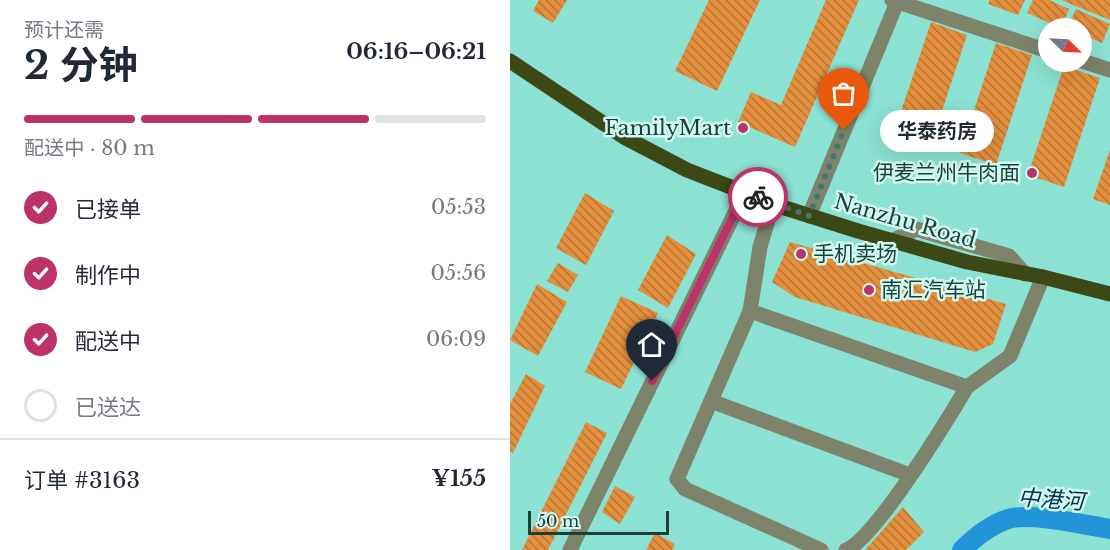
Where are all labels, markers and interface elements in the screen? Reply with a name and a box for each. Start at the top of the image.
text: 预计还需 [24,18,104,42]
north arrow [1038,18,1092,72]
map controls [1038,18,1092,72]
text: 06:16–06:21 [346,38,486,65]
text: 2 分钟 [24,41,138,90]
pin [818,68,869,130]
icon: bag [827,77,860,110]
callout: 华泰药房 [880,109,994,151]
place label: FamilyMart [604,115,731,141]
text: 华泰药房 [897,119,977,143]
marker: FamilyMart [736,121,750,135]
text: 配送中 · 80 m [24,136,155,160]
place label: 伊麦兰州牛肉面 [873,160,1020,186]
marker: 伊麦兰州牛肉面 [1025,166,1039,180]
courier [728,167,788,227]
icon: bike [742,181,775,214]
street label: Nanzhu Road [831,188,979,254]
icon: check [24,191,57,224]
text: 05:53 [431,195,486,219]
text: 已接单 [75,196,141,223]
place label: 手机卖场 [813,241,897,267]
marker: 手机卖场 [794,247,808,261]
icon: check [24,257,57,290]
text: 05:56 [430,261,486,285]
text: 制作中 [75,262,141,289]
place label: 南汇汽车站 [881,277,986,303]
marker: 南汇汽车站 [862,283,876,297]
pin [626,319,677,381]
icon: check [24,323,57,356]
text: 06:09 [426,327,486,351]
text: 配送中 [75,328,141,355]
icon: home [635,328,668,361]
text: 已送达 [75,394,141,421]
text: ¥155 [432,465,486,492]
text: 订单 #3163 [24,467,140,494]
water label: 中港河 [1017,484,1089,516]
scale bar [528,508,669,536]
text: 50 m [537,511,579,531]

